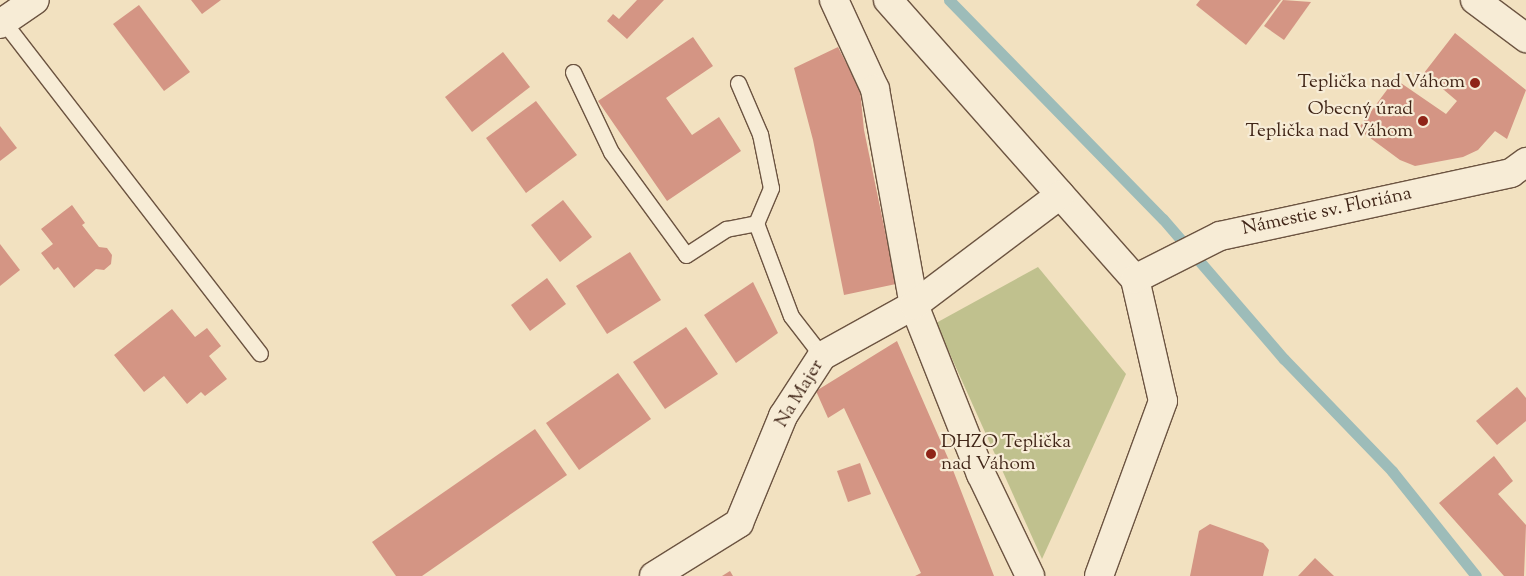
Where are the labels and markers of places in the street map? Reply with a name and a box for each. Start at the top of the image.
place label: Teplička nad Váhom [1297,72,1465,94]
marker: Teplička nad Váhom [1469,77,1481,89]
place label: Obecný úrad Teplička nad Váhom [1245,99,1413,143]
marker: Obecný úrad Teplička nad Váhom [1417,115,1429,127]
place label: DHZO Teplička nad Váhom [941,432,1071,476]
marker: DHZO Teplička nad Váhom [925,448,937,460]

